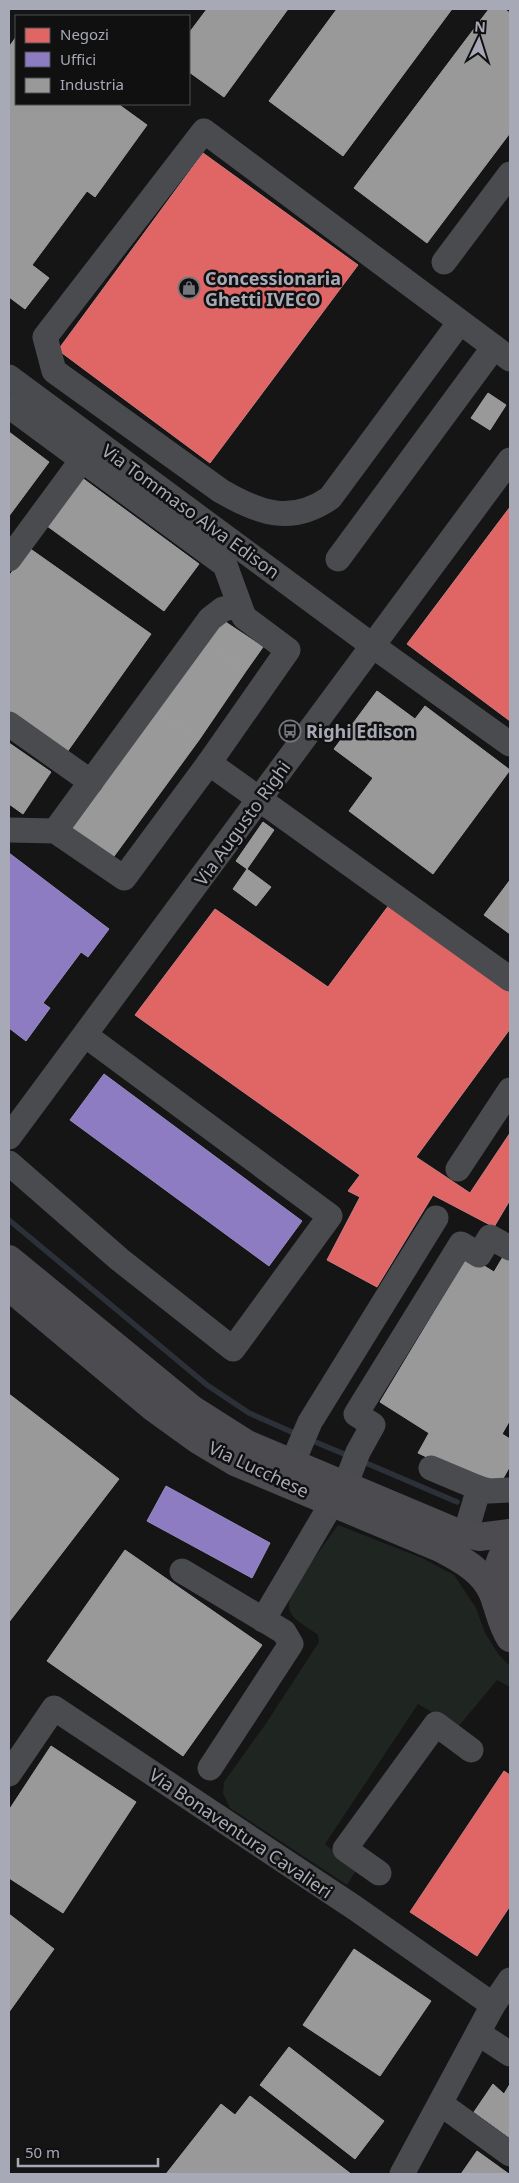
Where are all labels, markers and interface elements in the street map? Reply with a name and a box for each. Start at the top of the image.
legend [15,15,190,105]
north arrow [454,15,504,65]
text: N [474,17,486,36]
text: Negozi [60,24,109,44]
text: Uffici [60,49,96,69]
text: Industria [60,74,124,94]
place label: Concessionaria Ghetti IVECO [205,266,341,311]
shop icon: Concessionaria Ghetti IVECO [177,276,201,300]
street label: Via Tommaso Alva Edison [97,438,285,584]
bus stop icon: Righi Edison [278,719,302,743]
place label: Righi Edison [306,719,415,743]
street label: Via Augusto Righi [189,756,295,890]
street label: Via Lucchese [205,1435,313,1503]
street label: Via Bonaventura Cavalieri [145,1763,337,1903]
scale bar [18,2136,158,2168]
text: 50 m [25,2142,60,2162]

